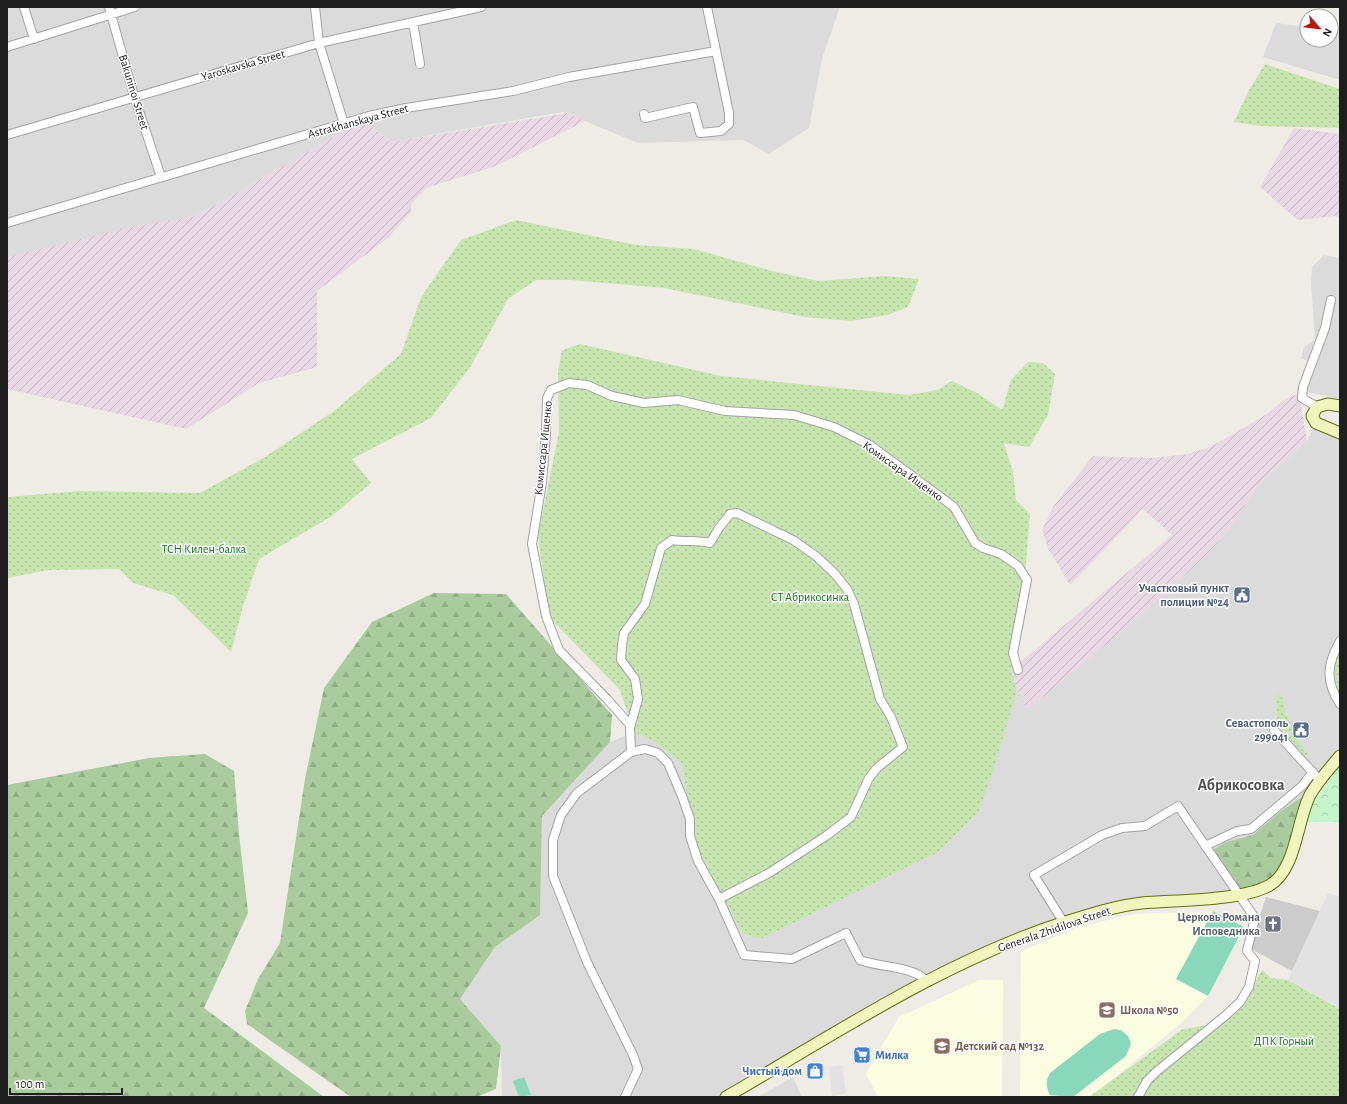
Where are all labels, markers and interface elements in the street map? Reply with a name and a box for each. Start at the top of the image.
north arrow [1299,8,1339,48]
text: N [1321,26,1334,38]
street label: Yaroskavska Street [200,47,286,83]
street label: Bakuninoi Street [117,53,151,131]
street label: Astrakhanskaya Street [306,102,410,141]
street label: Комиссара Ищенко [532,400,554,496]
street label: Комиссара Ищенко [861,439,945,503]
park label: ТСН Килен-балка [162,543,247,555]
place label: Участковый пункт полиции №24 [1138,582,1229,608]
public building icon: Участковый пункт полиции №24 [1232,585,1252,605]
park label: СТ Абрикосинка [771,591,850,603]
place label: Севастополь 299041 [1225,717,1288,743]
public building icon: Севастополь 299041 [1291,720,1311,740]
district label: Абрикосовка [1197,777,1285,793]
street label: Generala Zhidilova Street [996,904,1112,954]
place label: Церковь Романа Исповедника [1177,911,1260,937]
church icon: Церковь Романа Исповедника [1263,914,1283,934]
school or university icon: Школа №50 [1097,1000,1117,1020]
place label: Школа №50 [1120,1004,1179,1016]
park label: ДПК Горный [1254,1035,1314,1047]
school or university icon: Детский сад №132 [932,1036,952,1056]
place label: Детский сад №132 [955,1040,1044,1052]
supermarket icon: Милка [852,1045,872,1065]
place label: Милка [875,1049,909,1061]
shop icon: Чистый дом [805,1061,825,1081]
place label: Чистый дом [742,1065,802,1077]
scale bar [10,1070,122,1096]
text: 100 m [16,1078,44,1090]

